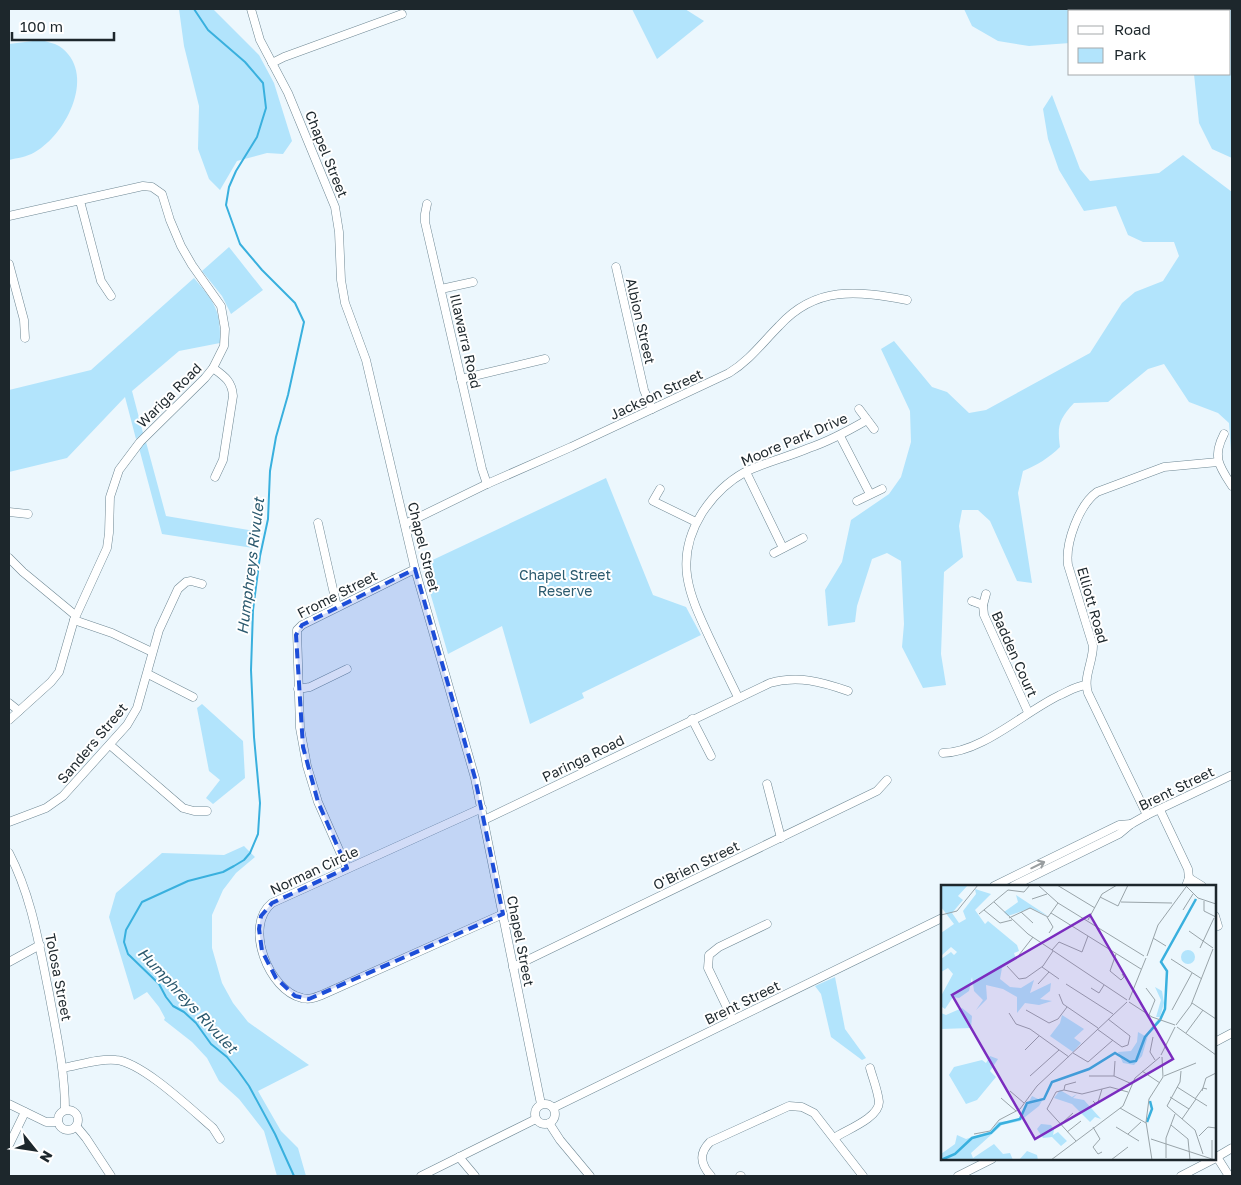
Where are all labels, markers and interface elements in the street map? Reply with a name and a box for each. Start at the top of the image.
scale bar [12,10,115,42]
legend [1068,10,1231,75]
text: 100 m [20,17,63,35]
text: Road [1114,20,1151,38]
text: Park [1114,45,1147,63]
street label: Chapel Street [302,108,352,200]
street label: Albion Street [623,276,659,366]
street label: Illawarra Road [447,292,485,390]
street label: Wariga Road [133,359,205,431]
street label: Jackson Street [607,365,705,423]
street label: Moore Park Drive [738,409,850,469]
water label: Humphreys Rivulet [233,495,269,635]
street label: Chapel Street [405,500,443,594]
street label: Elliott Road [1074,565,1112,645]
park label: Chapel Street Reserve [519,566,611,599]
street label: Frome Street [294,567,380,621]
street label: Badden Court [988,608,1042,700]
street label: Sanders Street [53,699,131,787]
street label: Paringa Road [539,731,627,785]
street label: Brent Street [1135,762,1217,814]
street label: O'Brien Street [650,837,742,893]
street label: Norman Circle [267,842,361,898]
one-way arrow [1030,860,1045,869]
inset map [941,885,1216,1160]
street label: Chapel Street [504,894,538,988]
street label: Tolosa Street [42,932,76,1022]
water label: Humphreys Rivulet [134,944,243,1059]
street label: Brent Street [701,976,783,1028]
north arrow [10,1125,60,1175]
text: N [37,1148,57,1166]

